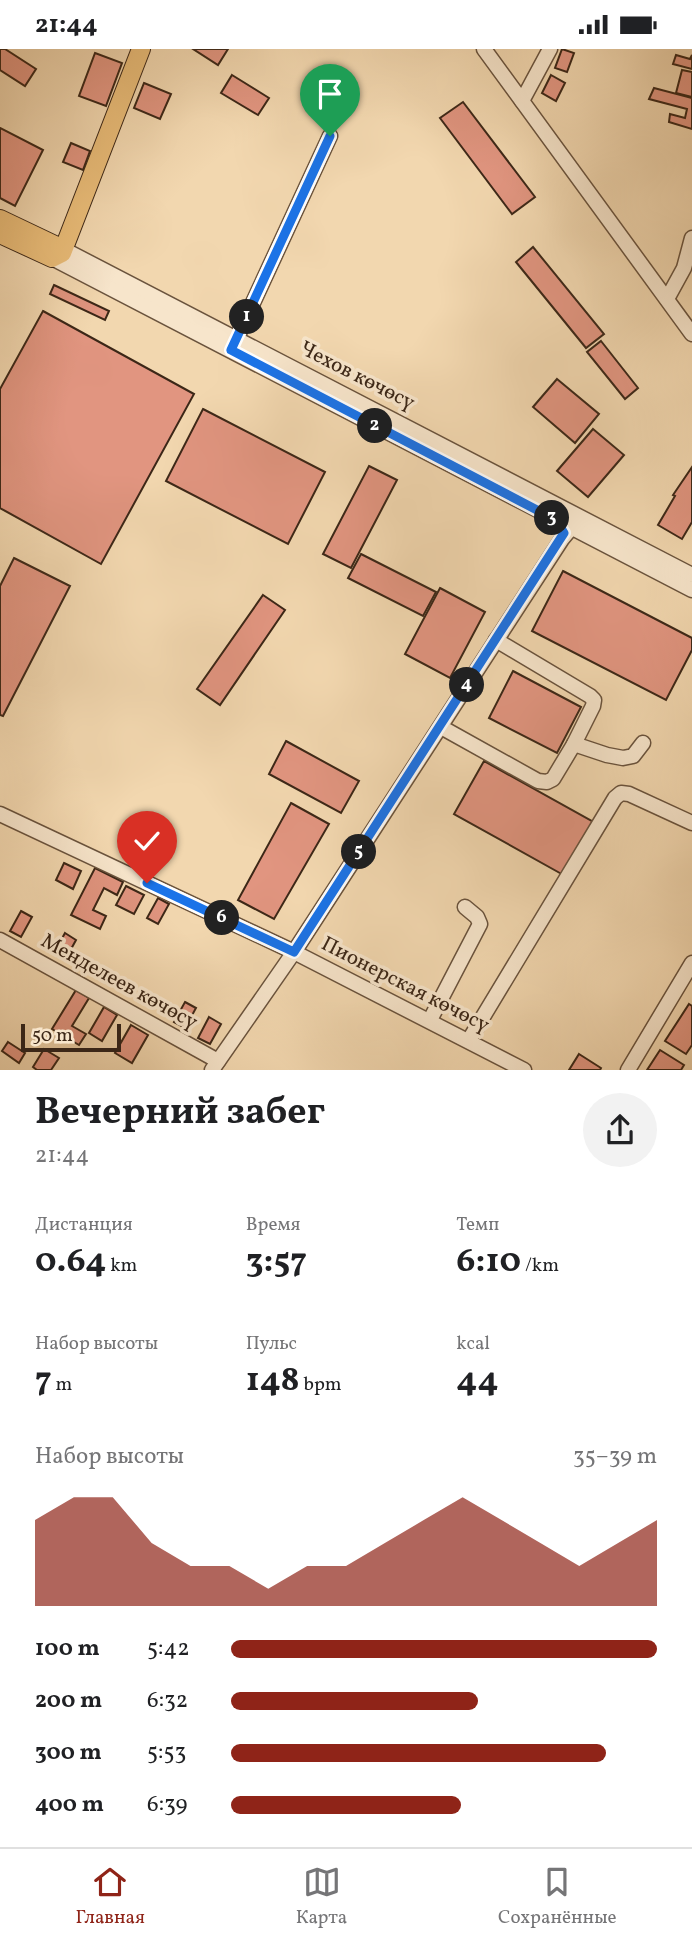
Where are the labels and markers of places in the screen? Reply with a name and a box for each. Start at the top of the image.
pin [300,64,360,136]
pin: 1 [230,299,264,335]
pin: 2 [358,409,392,443]
pin: 3 [534,501,570,535]
pin: 4 [449,667,484,703]
pin [117,811,177,883]
pin: 5 [342,835,376,869]
pin: 6 [204,901,240,935]

